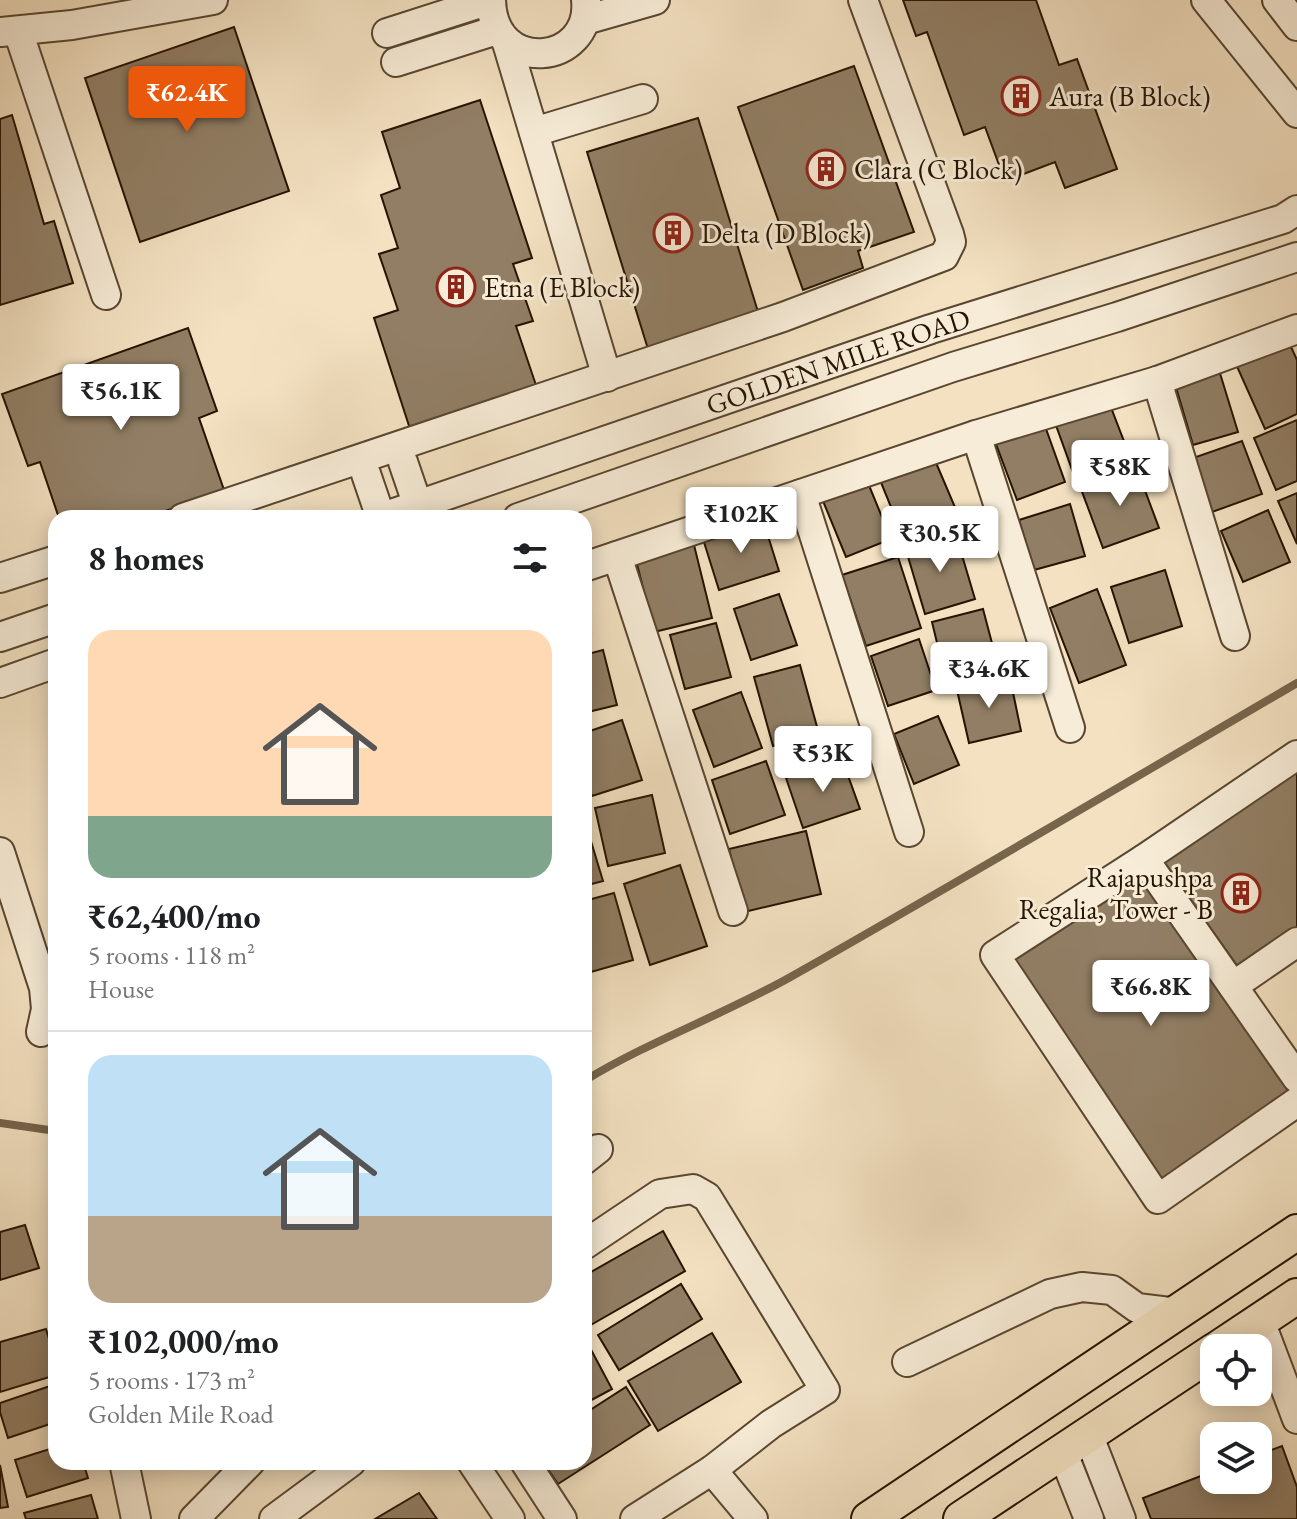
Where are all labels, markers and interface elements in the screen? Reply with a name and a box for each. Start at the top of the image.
pin: ₹62.4K [122,66,252,134]
text: ₹62.4K [146,75,228,109]
building icon: Aura (B Block) [1000,75,1042,117]
place label: Aura (B Block) [1048,78,1210,114]
building icon: Clara (C Block) [805,148,847,190]
place label: Clara (C Block) [854,151,1023,187]
building icon: Delta (D Block) [652,212,694,254]
place label: Delta (D Block) [701,215,871,251]
building icon: Etna (E Block) [435,266,477,308]
place label: Etna (E Block) [484,269,640,305]
street label: GOLDEN MILE ROAD [701,300,974,423]
pin: ₹56.1K [56,364,186,432]
text: ₹56.1K [80,373,162,407]
pin: ₹58K [1073,440,1167,508]
text: ₹58K [1089,449,1151,483]
pin: ₹102K [685,487,797,555]
text: ₹102K [704,496,778,530]
pin: ₹30.5K [875,506,1005,574]
text: ₹30.5K [899,515,981,549]
text: 8 homes [88,536,204,580]
icon: filters [508,536,552,580]
pin: ₹34.6K [924,642,1054,710]
text: ₹34.6K [948,651,1030,685]
icon: home [248,682,392,826]
pin: ₹53K [776,726,870,794]
text: ₹53K [792,735,854,769]
place label: Rajapushpa Regalia, Tower - B [1019,859,1214,927]
building icon: Rajapushpa Regalia, Tower - B [1220,872,1262,914]
text: ₹62,400/mo [88,894,261,938]
text: 5 rooms · 118 m² [88,938,255,972]
pin: ₹66.8K [1086,960,1216,1028]
text: ₹66.8K [1110,969,1192,1003]
text: House [88,972,154,1006]
icon: home [248,1107,392,1251]
text: ₹102,000/mo [88,1319,279,1363]
map controls [1200,1334,1272,1494]
button: locate [1200,1334,1272,1406]
text: 5 rooms · 173 m² [88,1363,255,1397]
text: Golden Mile Road [88,1397,274,1431]
button: layers [1200,1422,1272,1494]

